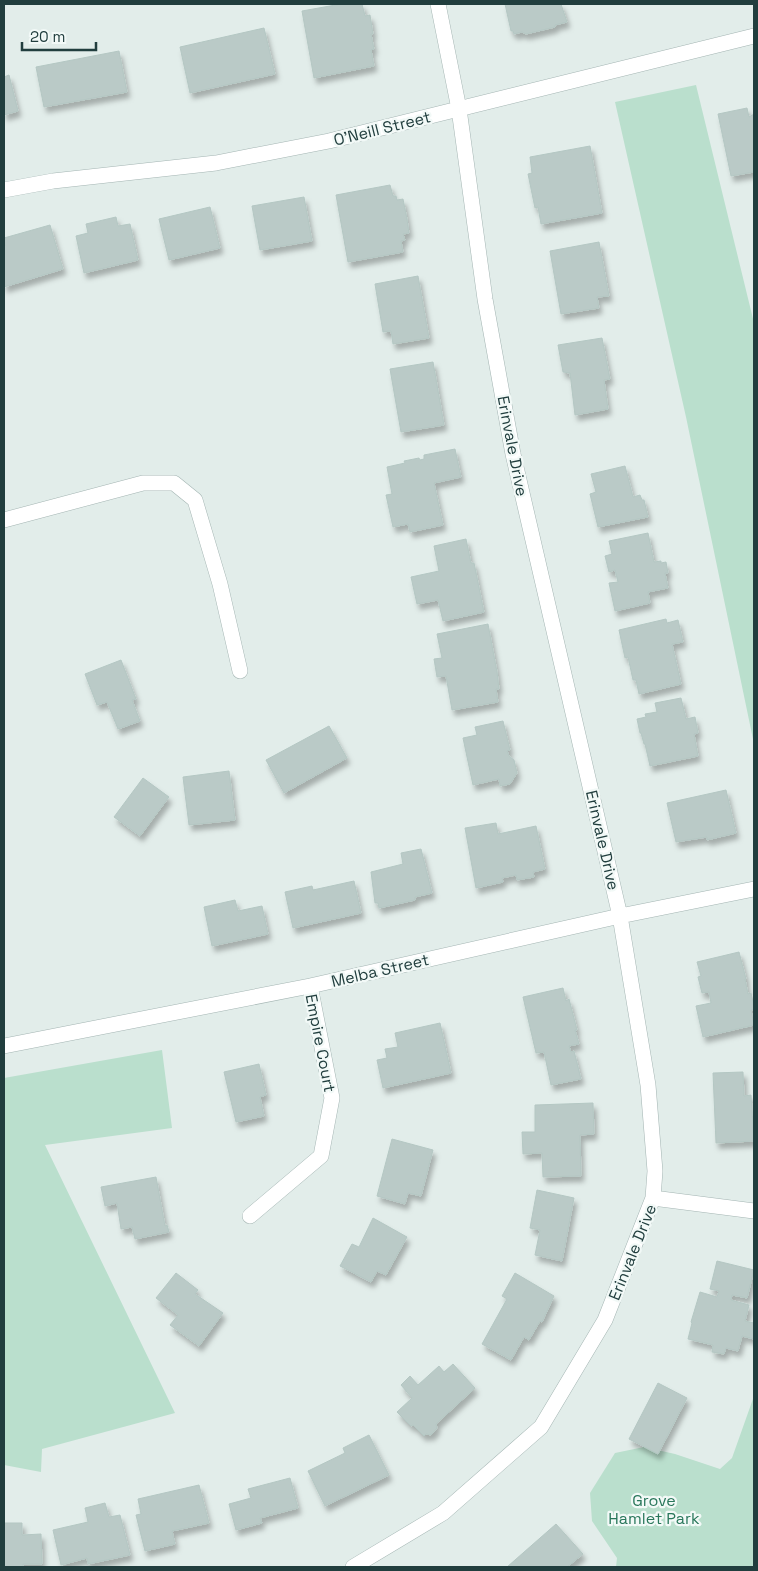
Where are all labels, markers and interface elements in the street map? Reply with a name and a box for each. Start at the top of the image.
scale bar [22,20,96,52]
text: 20 m [30,27,65,46]
street label: O'Neill Street [331,106,433,151]
street label: Erinvale Drive [492,394,533,498]
street label: Erinvale Drive [581,788,624,892]
street label: Melba Street [329,949,431,992]
street label: Empire Court [301,992,340,1094]
street label: Erinvale Drive [604,1201,661,1303]
park label: Grove Hamlet Park [608,1490,700,1529]

